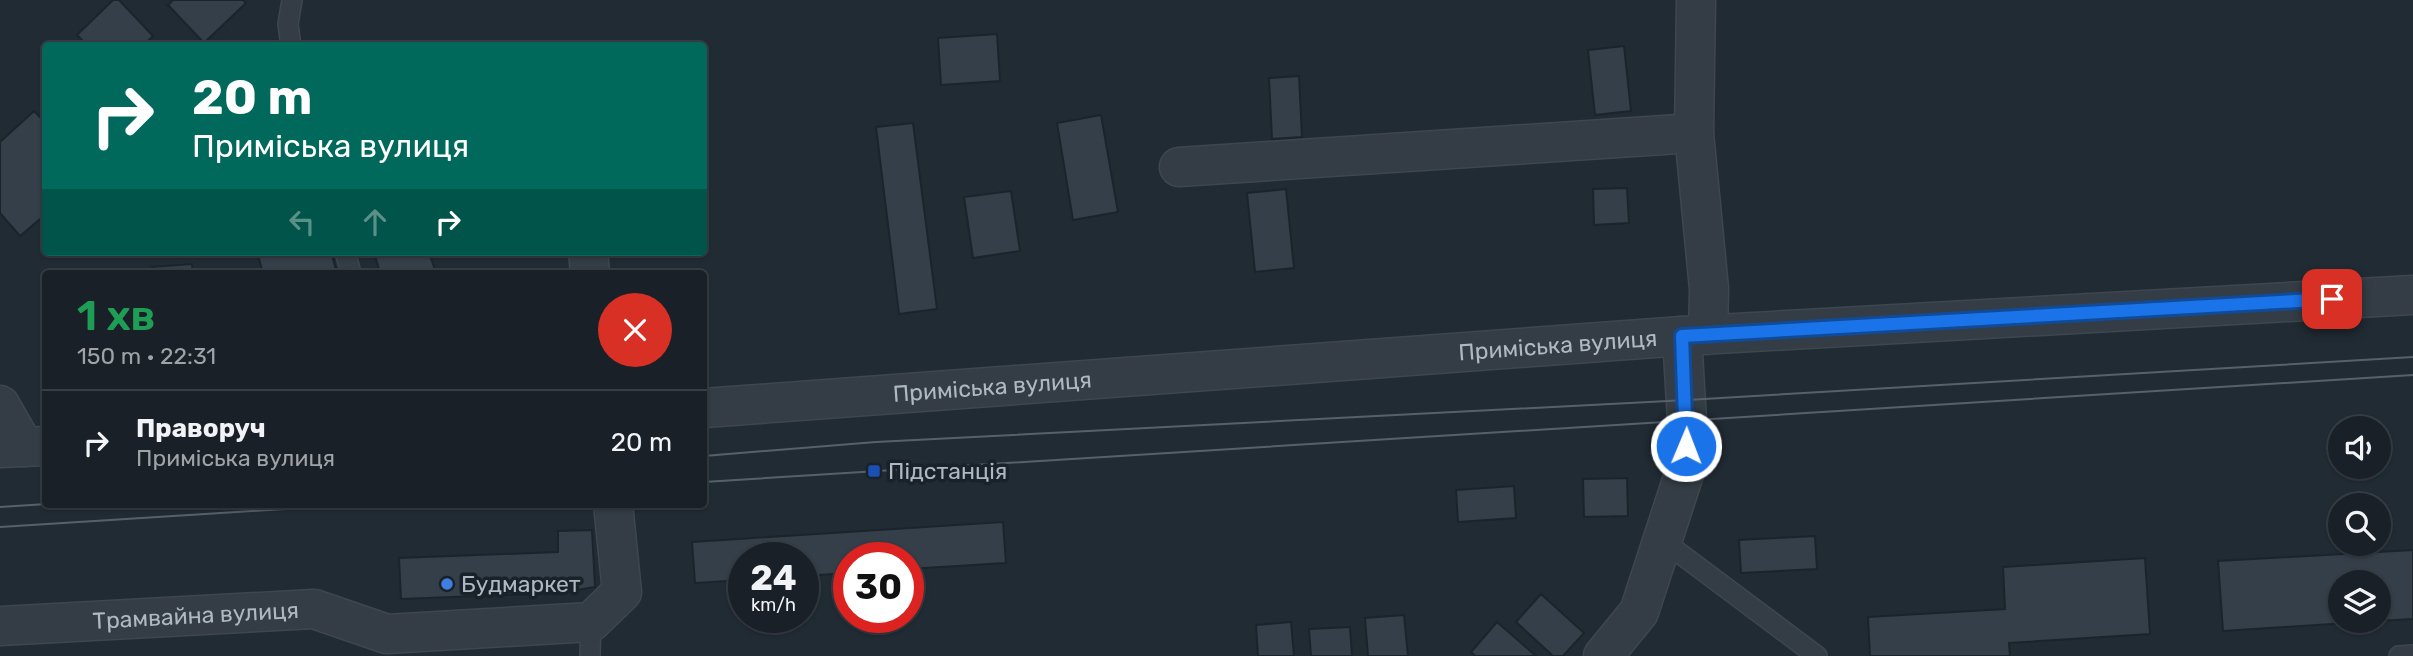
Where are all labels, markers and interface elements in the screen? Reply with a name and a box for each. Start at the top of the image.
text: 20 m [192,68,313,126]
icon: right [77,70,168,161]
text: Приміська вулиця [192,127,469,165]
icon: left [283,203,321,241]
icon: ahead [356,203,394,241]
icon: right [429,203,467,241]
pin [2302,269,2362,329]
icon: arrive [2313,280,2351,318]
text: 1 хв [77,291,156,341]
button: close [598,293,672,367]
street label: Приміська вулиця [1457,324,1658,366]
text: 150 m · 22:31 [77,342,216,370]
street label: Приміська вулиця [892,366,1093,408]
position arrow [1649,409,1723,483]
text: Праворуч [136,413,266,444]
map controls [2328,416,2391,633]
button: sound [2328,416,2391,479]
icon: right [77,424,115,462]
text: 20 m [611,427,672,458]
text: Приміська вулиця [136,444,335,472]
place label: Підстанція [888,457,1007,485]
marker: Підстанція [866,463,882,479]
button: search [2328,493,2391,556]
speed limit sign: 30 [833,542,924,633]
text: 24 [750,557,797,599]
place label: Будмаркет [461,570,581,598]
button: layers [2328,570,2391,633]
marker: Будмаркет [439,576,455,592]
text: km/h [751,594,796,616]
street label: Трамвайна вулиця [92,596,299,635]

